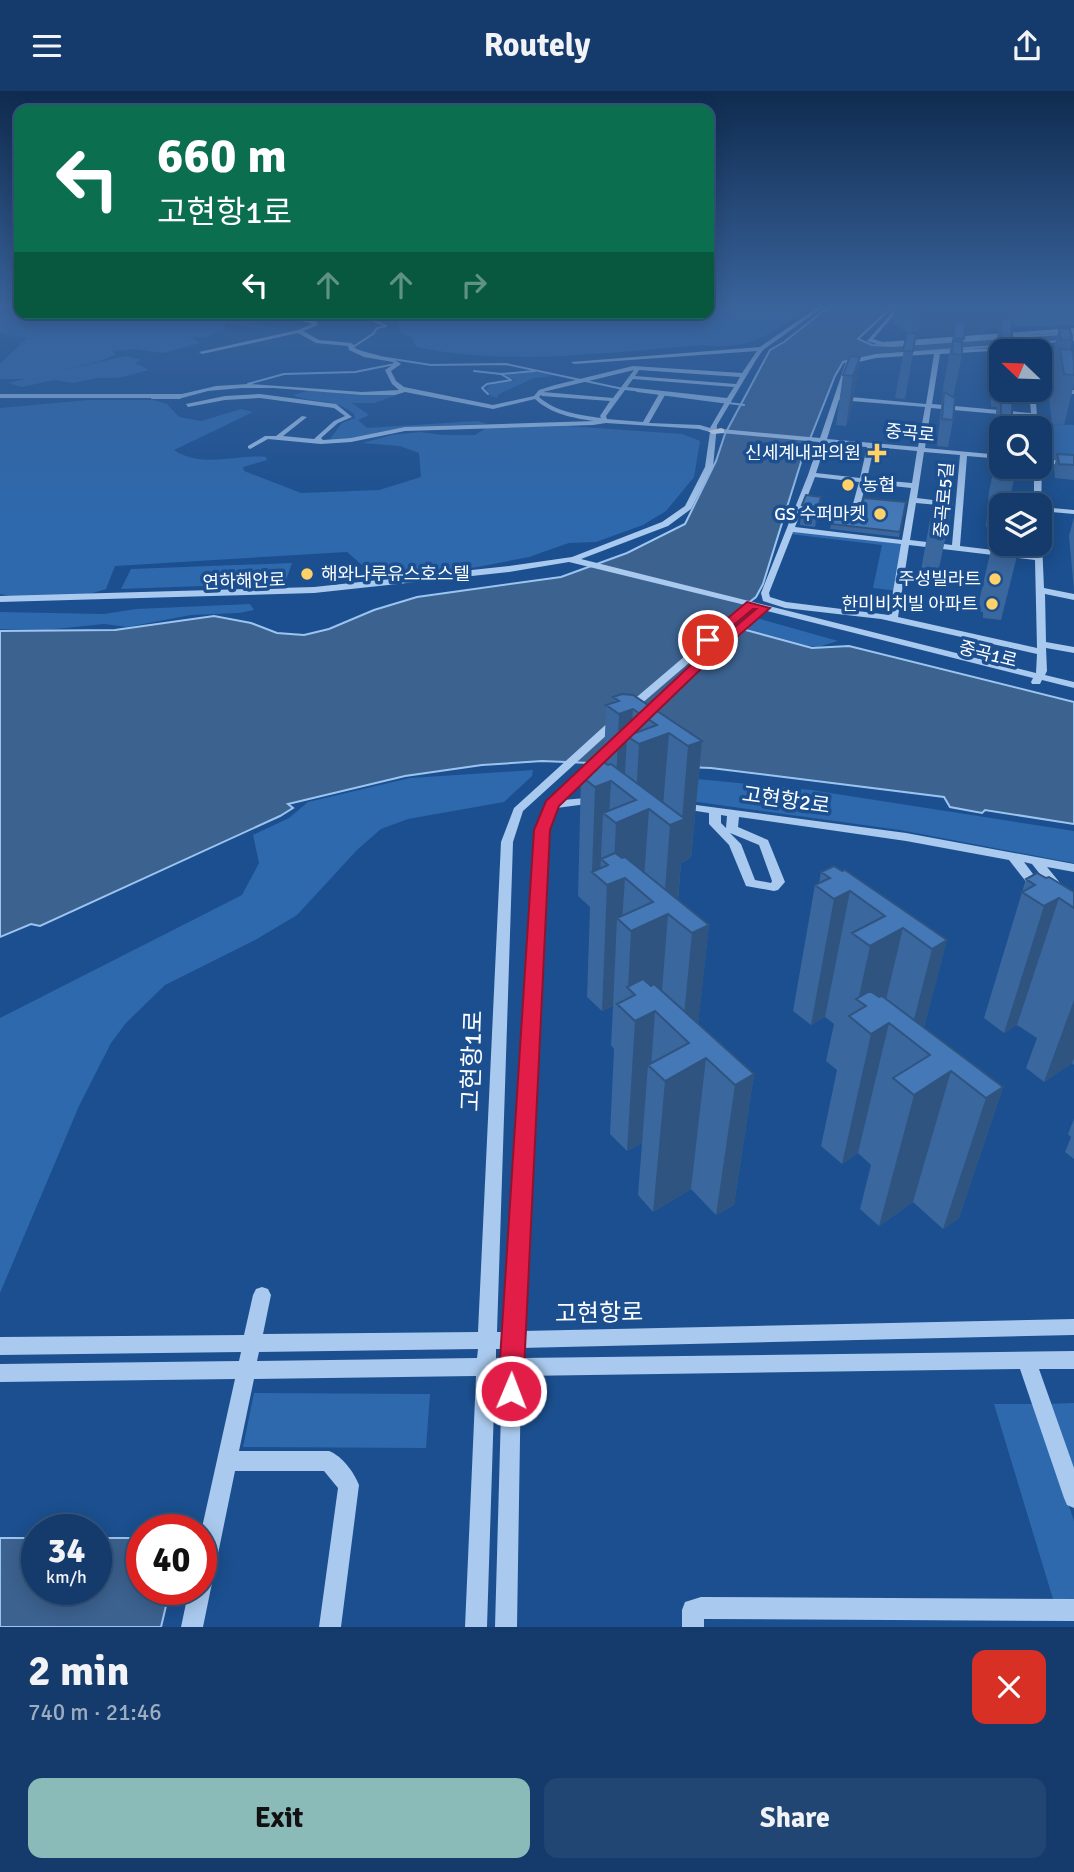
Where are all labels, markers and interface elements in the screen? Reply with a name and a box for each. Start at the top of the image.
text: Routely [484,26,590,65]
icon: menu [28,27,66,65]
icon: share [1008,27,1046,65]
text: 660 m [157,126,287,186]
icon: left [42,133,133,224]
text: 고현항1로 [157,193,292,232]
icon: left [236,266,274,304]
icon: ahead [309,266,347,304]
icon: ahead [382,266,420,304]
icon: right [455,266,493,304]
north arrow [989,339,1052,403]
map controls [989,339,1052,556]
button: search [989,416,1052,479]
street label: 중곡로 [884,420,936,446]
place label: 신세계내과의원 [745,442,861,464]
marker: 신세계내과의원 [867,443,887,463]
street label: 중곡로5길 [930,461,958,539]
place label: 농협 [862,474,895,496]
marker: 농협 [840,477,856,493]
button: layers [989,493,1052,556]
place label: GS 수퍼마켓 [774,503,866,525]
marker: GS 수퍼마켓 [872,506,888,522]
place label: 해와나루유스호스텔 [321,563,470,585]
marker: 해와나루유스호스텔 [299,566,315,582]
place label: 주성빌라트 [898,568,981,590]
street label: 연하해안로 [202,569,286,593]
marker: 주성빌라트 [987,571,1003,587]
place label: 한미비치빌 아파트 [842,593,978,615]
marker: 한미비치빌 아파트 [984,596,1000,612]
pin [678,610,738,670]
icon: arrive [689,621,727,659]
street label: 중곡1로 [957,636,1019,672]
street label: 고현항2로 [740,781,832,819]
street label: 고현항1로 [455,1010,489,1112]
street label: 고현항로 [555,1297,643,1329]
position arrow [474,1354,548,1428]
speed limit sign: 40 [126,1514,217,1605]
text: 34 [48,1529,85,1572]
text: km/h [46,1566,87,1588]
text: 2 min [28,1646,129,1697]
button: close [972,1650,1046,1724]
text: 740 m · 21:46 [28,1698,162,1727]
button: Exit [28,1778,530,1858]
button: Share [544,1778,1046,1858]

